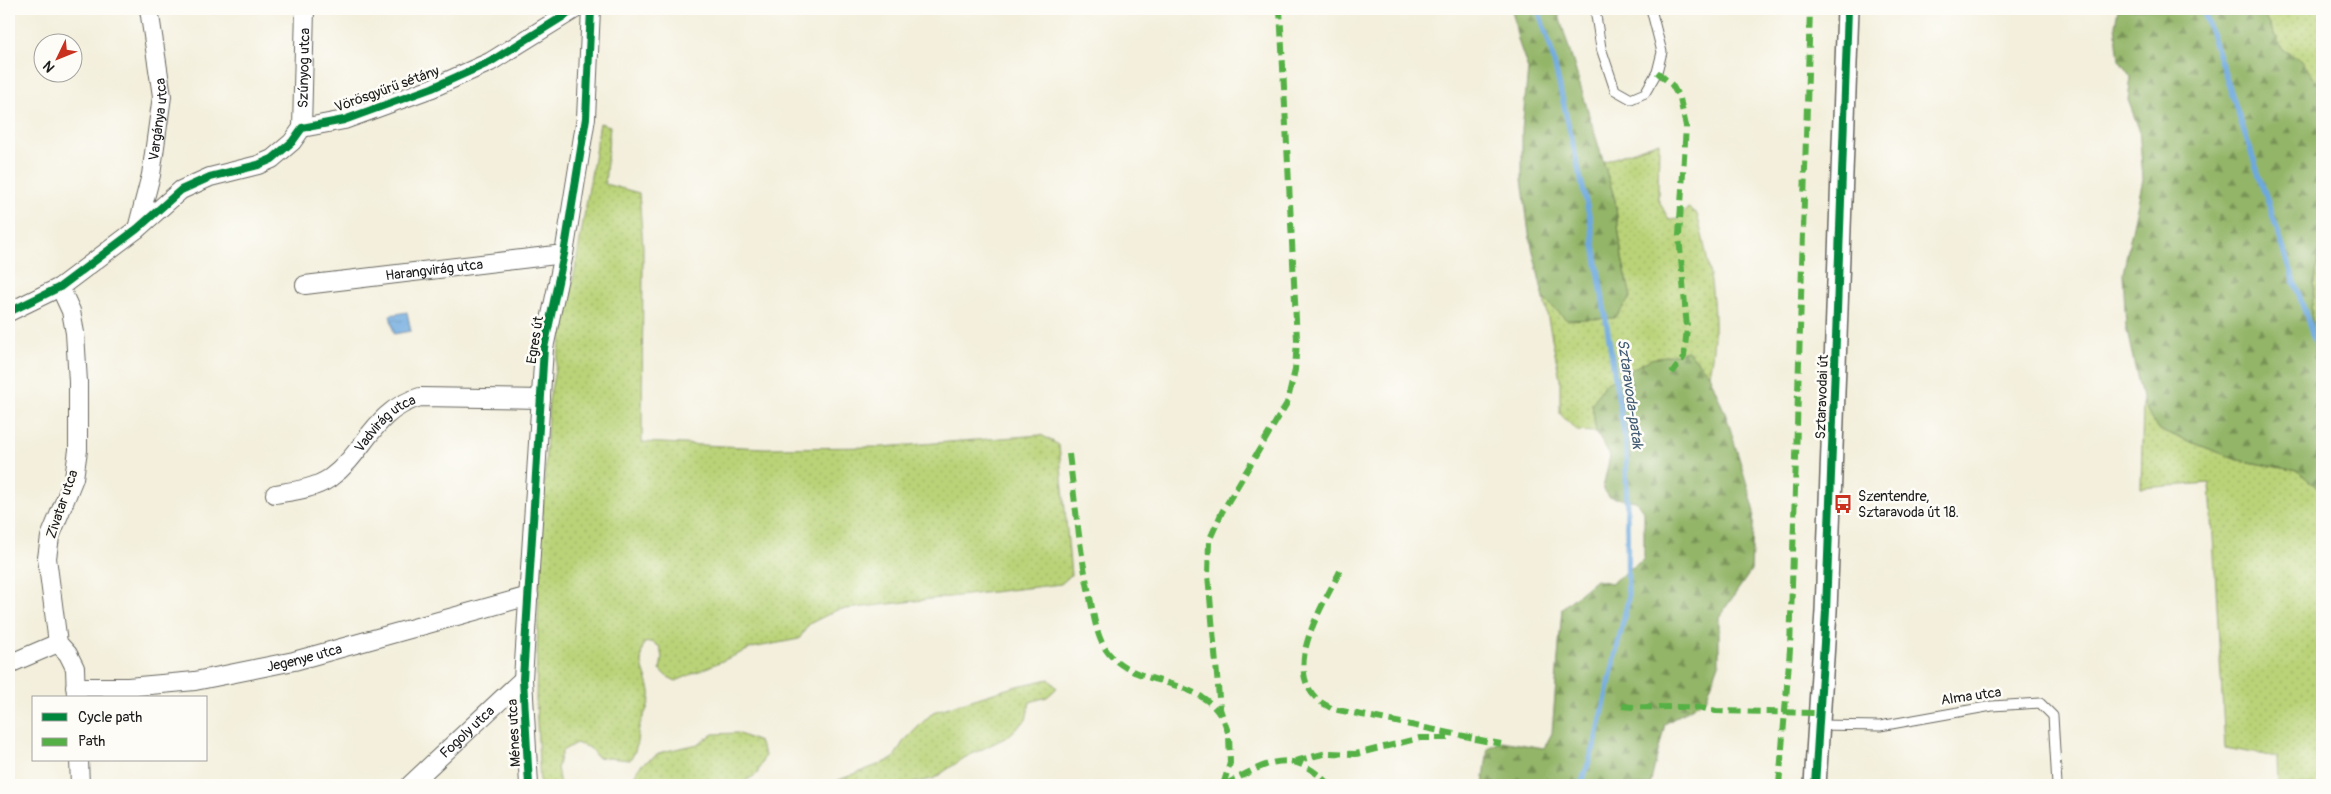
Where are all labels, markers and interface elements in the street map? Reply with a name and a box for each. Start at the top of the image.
street label: Szúnyog utca [294,28,313,108]
north arrow [32,32,82,82]
text: N [39,57,58,76]
street label: Vörösgyűrű sétány [332,62,442,116]
street label: Vargánya utca [145,77,171,162]
street label: Harangvirág utca [384,255,484,284]
street label: Egres út [523,315,547,365]
water label: Sztaravoda-patak [1613,338,1647,452]
street label: Sztaravodai út [1812,354,1832,440]
street label: Vadvirág utca [351,391,418,455]
street label: Zivatar utca [42,468,82,540]
place label: Szentendre, Sztaravoda út 18. [1858,488,1959,521]
bus stop icon: Szentendre, Sztaravoda út 18. [1832,493,1854,515]
street label: Jegenye utca [265,640,344,675]
street label: Alma utca [1940,683,2002,709]
legend [32,696,208,762]
street label: Ménes utca [504,699,524,767]
street label: Fogoly utca [436,702,498,761]
text: Cycle path [78,708,142,727]
text: Path [78,732,105,751]

